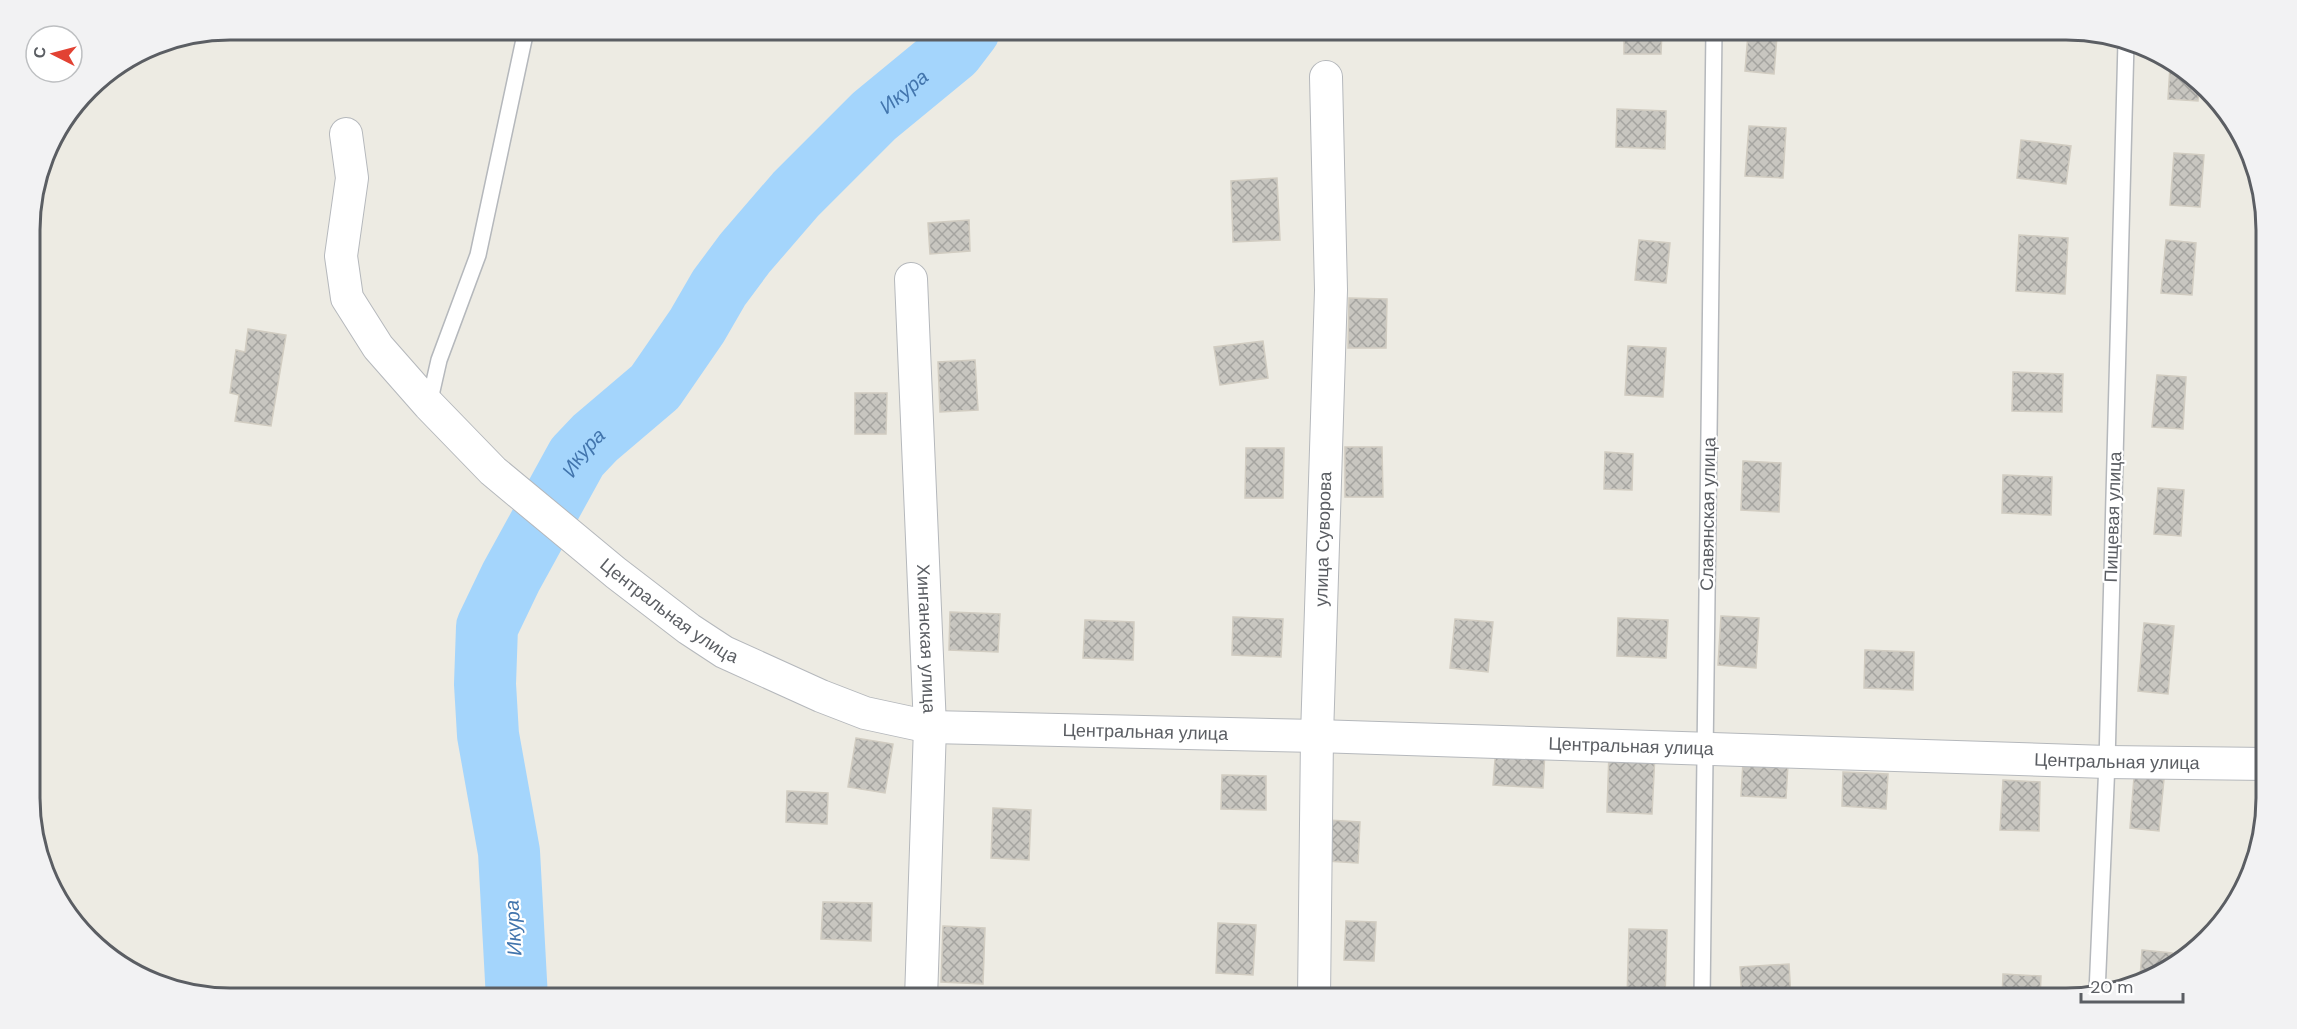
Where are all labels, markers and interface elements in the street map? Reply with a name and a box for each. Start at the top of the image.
north arrow [24,24,84,84]
text: С [29,45,51,59]
water label: Икура [874,64,934,119]
water label: Икура [556,422,610,481]
street label: Славянская улица [1695,436,1721,591]
street label: Пищевая улица [2099,450,2127,583]
street label: улица Суворова [1309,470,1337,607]
street label: Центральная улица [595,553,743,669]
street label: Хинганская улица [911,563,941,715]
street label: Центральная улица [1062,718,1229,746]
street label: Центральная улица [1548,732,1715,761]
street label: Центральная улица [2034,748,2201,775]
water label: Икура [499,899,527,957]
scale bar [2081,966,2183,1004]
text: 20 m [2090,975,2133,999]

